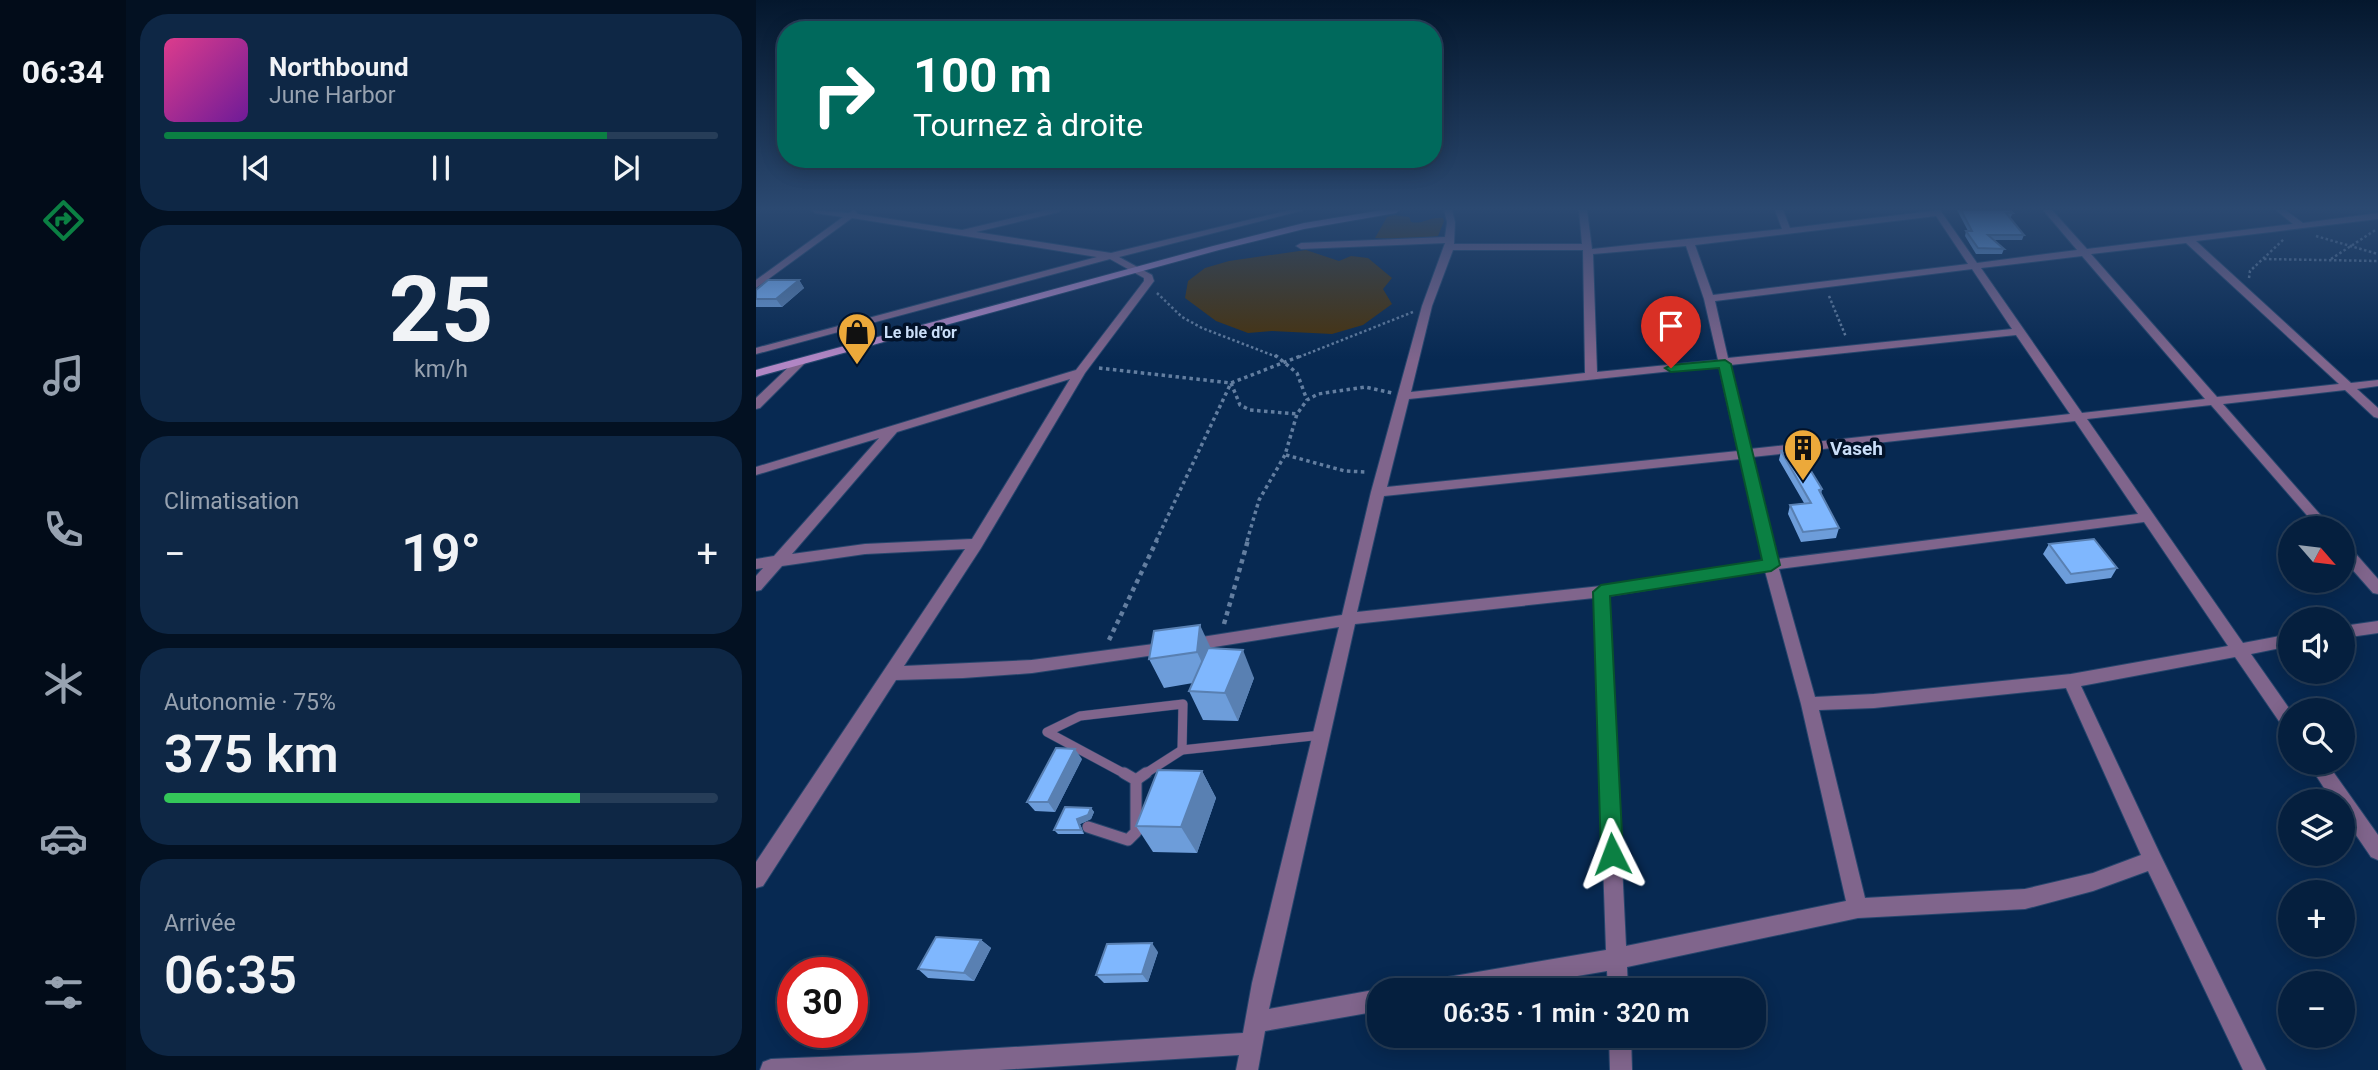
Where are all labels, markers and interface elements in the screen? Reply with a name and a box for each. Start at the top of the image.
text: 100 m [913,47,1052,104]
icon: right [798,49,889,140]
text: Northbound [269,52,409,82]
text: 06:34 [22,53,104,91]
text: June Harbor [269,82,396,109]
text: Tournez à droite [913,106,1143,144]
icon: previous [237,149,275,187]
icon: pause [422,149,460,187]
icon: next [607,149,645,187]
icon: directions [39,196,88,245]
text: 25 [389,257,493,363]
pin [1641,296,1701,368]
icon: arrive [1652,307,1690,345]
shop icon: Le ble d'or [836,311,878,366]
place label: Le ble d'or [884,323,957,342]
icon: music [39,351,88,400]
text: km/h [414,356,468,383]
building icon: Vaseh [1782,427,1824,482]
place label: Vaseh [1830,437,1883,460]
text: Climatisation [164,488,299,515]
icon: phone [39,505,88,554]
north arrow [2278,516,2356,593]
map controls [2278,516,2355,1048]
text: 19° [401,523,481,584]
text: − [164,532,186,576]
text: + [696,532,718,576]
button: sound [2278,607,2355,684]
icon: climate [39,659,88,708]
text: Autonomie · 75% [164,689,336,716]
button: search [2278,698,2355,775]
text: 375 km [164,724,339,785]
button: layers [2278,789,2355,866]
icon: car [39,814,88,863]
position arrow [1575,817,1649,891]
button: + [2278,880,2355,957]
text: Arrivée [164,910,236,937]
text: 06:35 [164,945,297,1006]
speed limit sign: 30 [777,957,868,1048]
icon: filters [39,968,88,1017]
button: − [2278,971,2355,1048]
text: 06:35 · 1 min · 320 m [1443,998,1690,1028]

